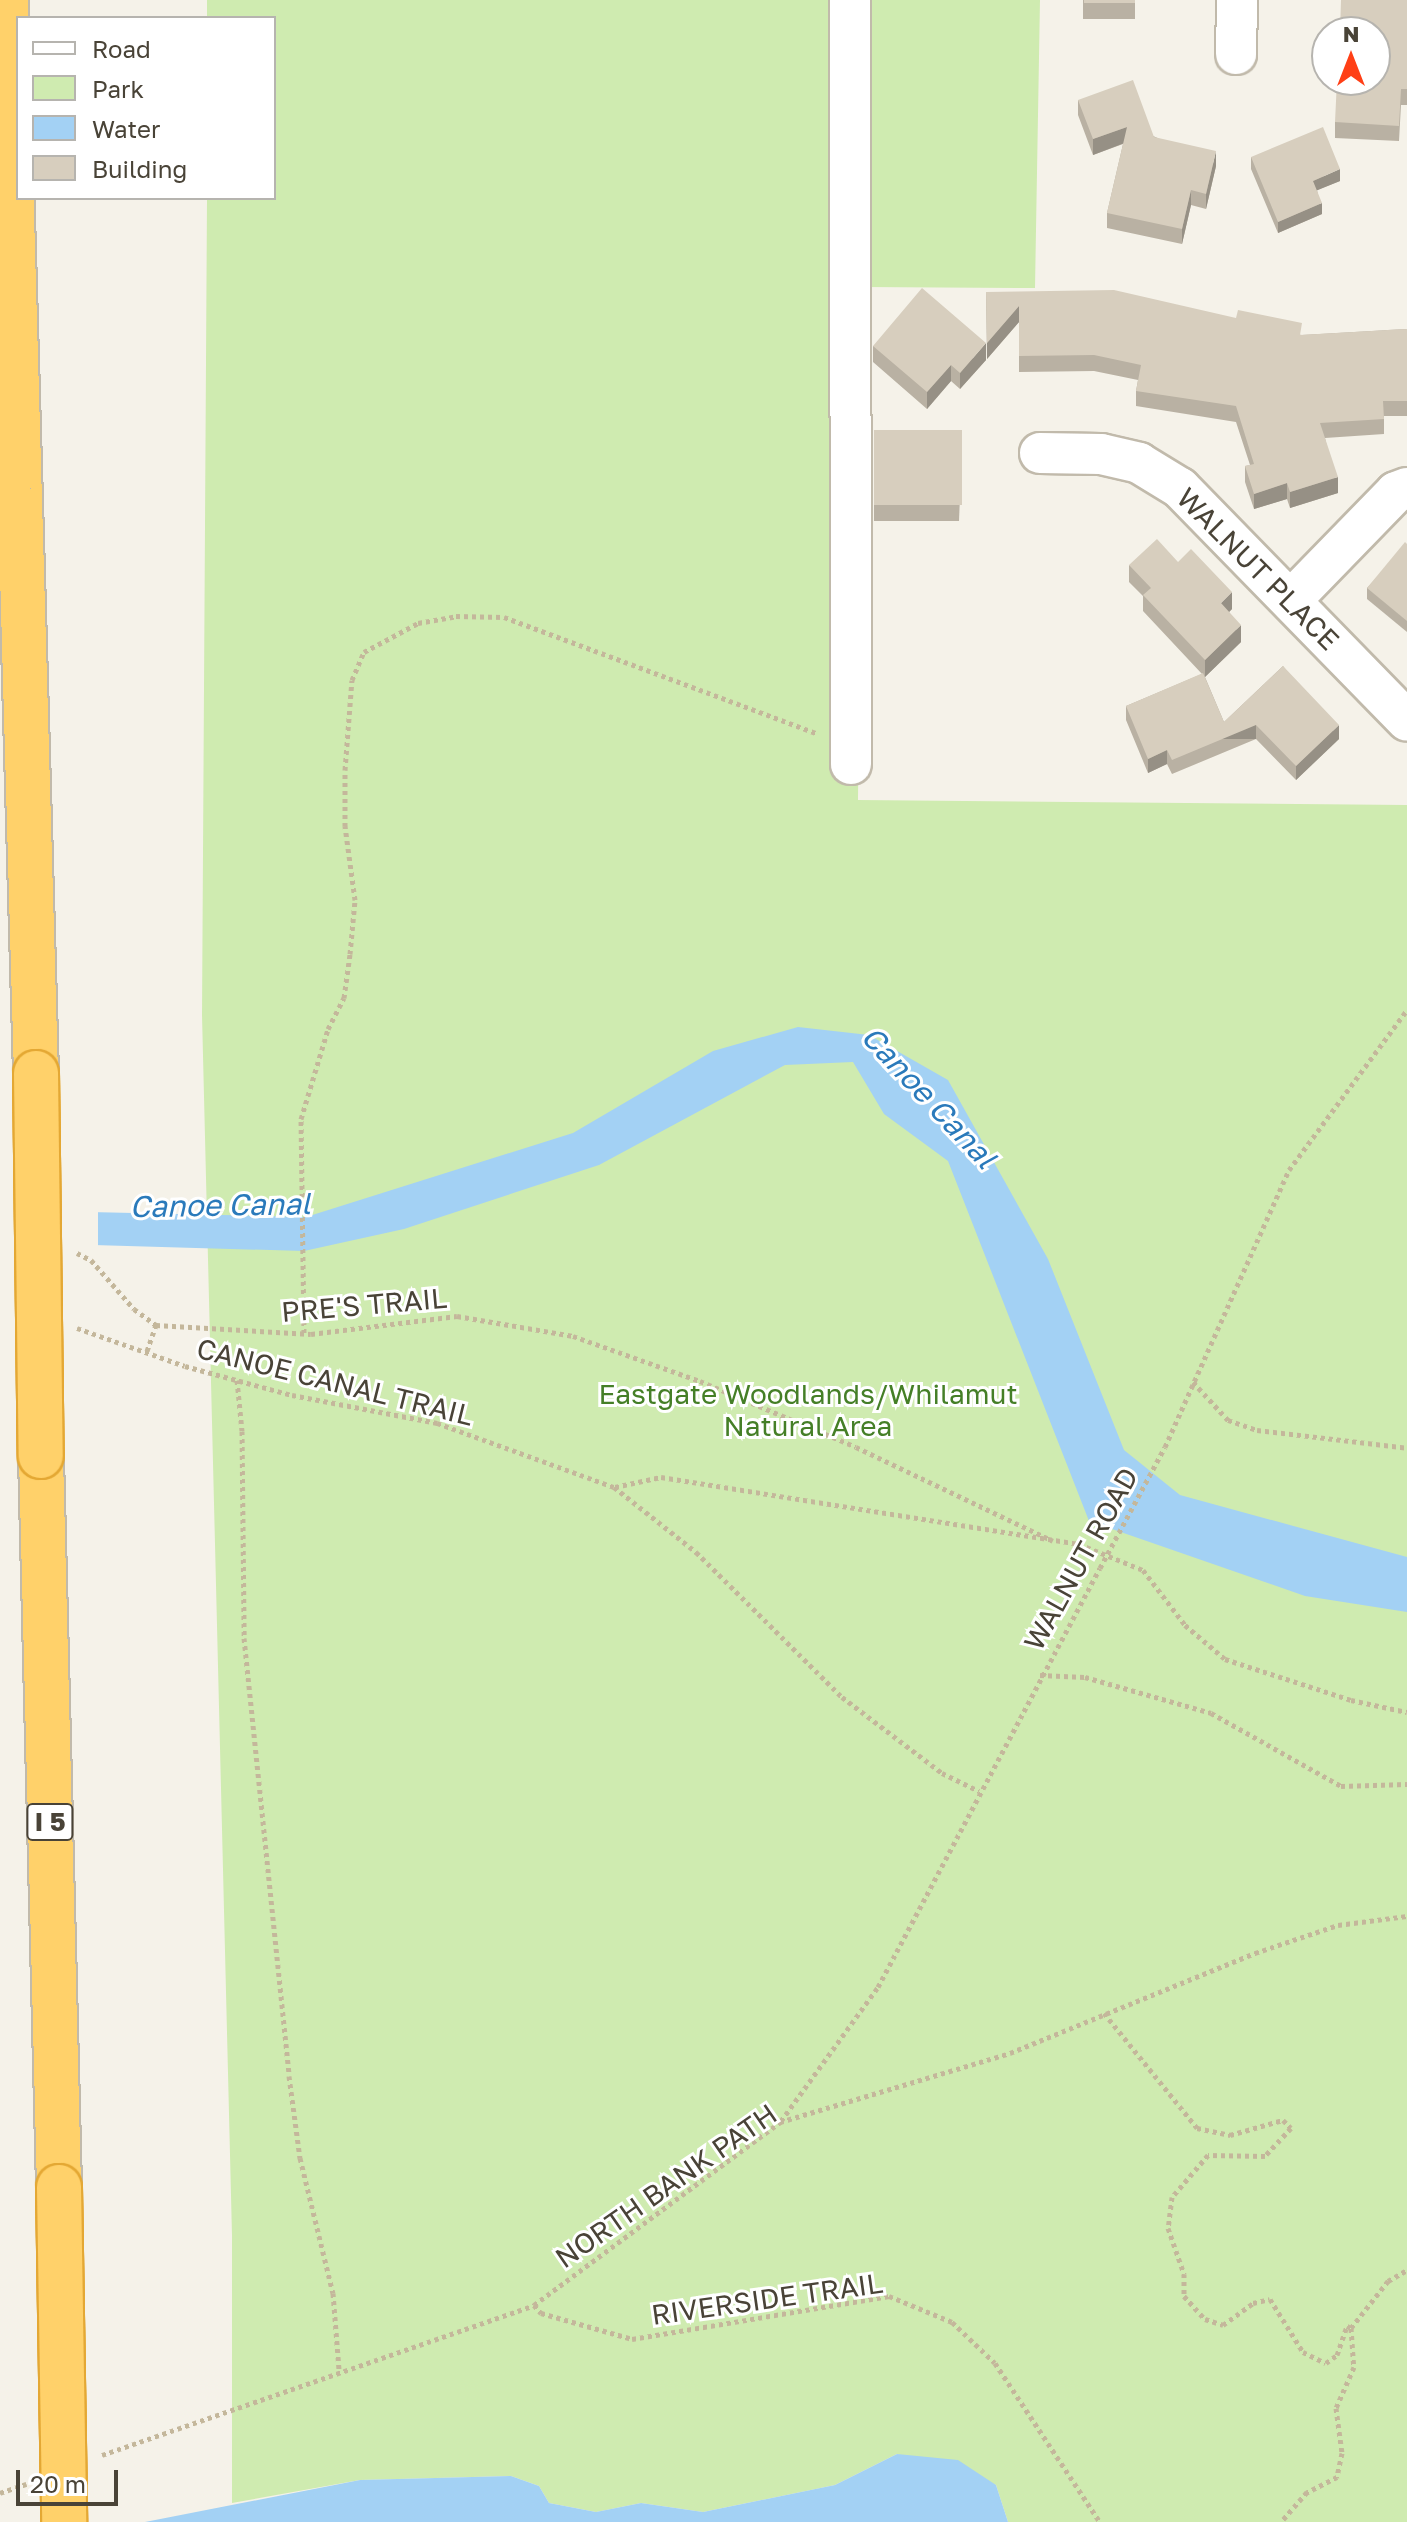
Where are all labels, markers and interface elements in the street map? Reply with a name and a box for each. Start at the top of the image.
legend [16,16,276,200]
north arrow [1311,16,1391,96]
text: N [1343,20,1359,47]
text: Road [92,34,151,63]
text: Park [92,74,144,103]
text: Water [92,114,160,143]
text: Building [92,154,187,183]
street label: WALNUT PLACE [1170,481,1346,657]
water label: Canoe Canal [854,1019,1004,1175]
water label: Canoe Canal [129,1185,311,1225]
street label: PRE'S TRAIL [280,1281,448,1329]
street label: CANOE CANAL TRAIL [193,1331,477,1433]
park label: Eastgate Woodlands/Whilamut Natural Area [598,1377,1018,1443]
street label: WALNUT ROAD [1017,1462,1145,1656]
road number: I 5 [26,1800,74,1844]
street label: NORTH BANK PATH [549,2097,783,2275]
street label: RIVERSIDE TRAIL [649,2266,885,2332]
scale bar [20,2454,122,2504]
text: 20 m [30,2469,86,2498]

